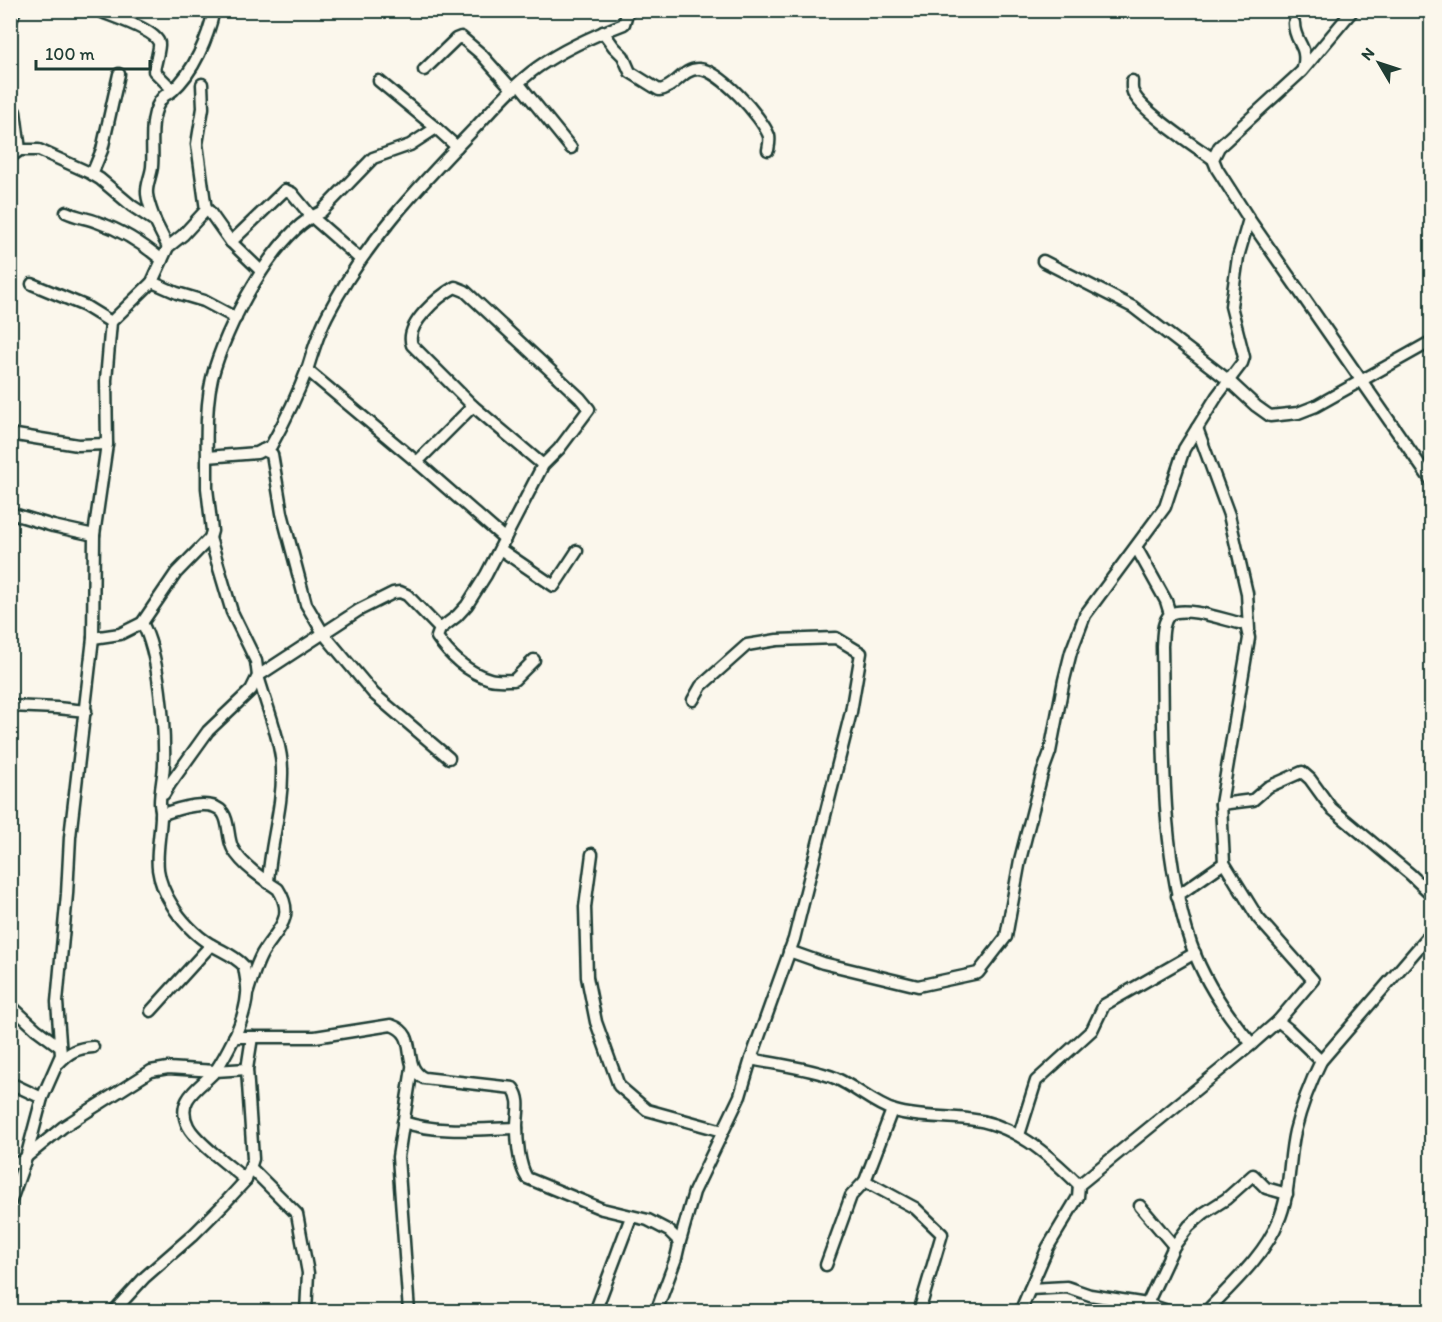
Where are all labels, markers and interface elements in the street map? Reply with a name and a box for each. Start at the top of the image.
scale bar [36,33,150,71]
north arrow [1349,33,1409,93]
text: 100 m [45,43,95,65]
text: N [1357,44,1379,64]

